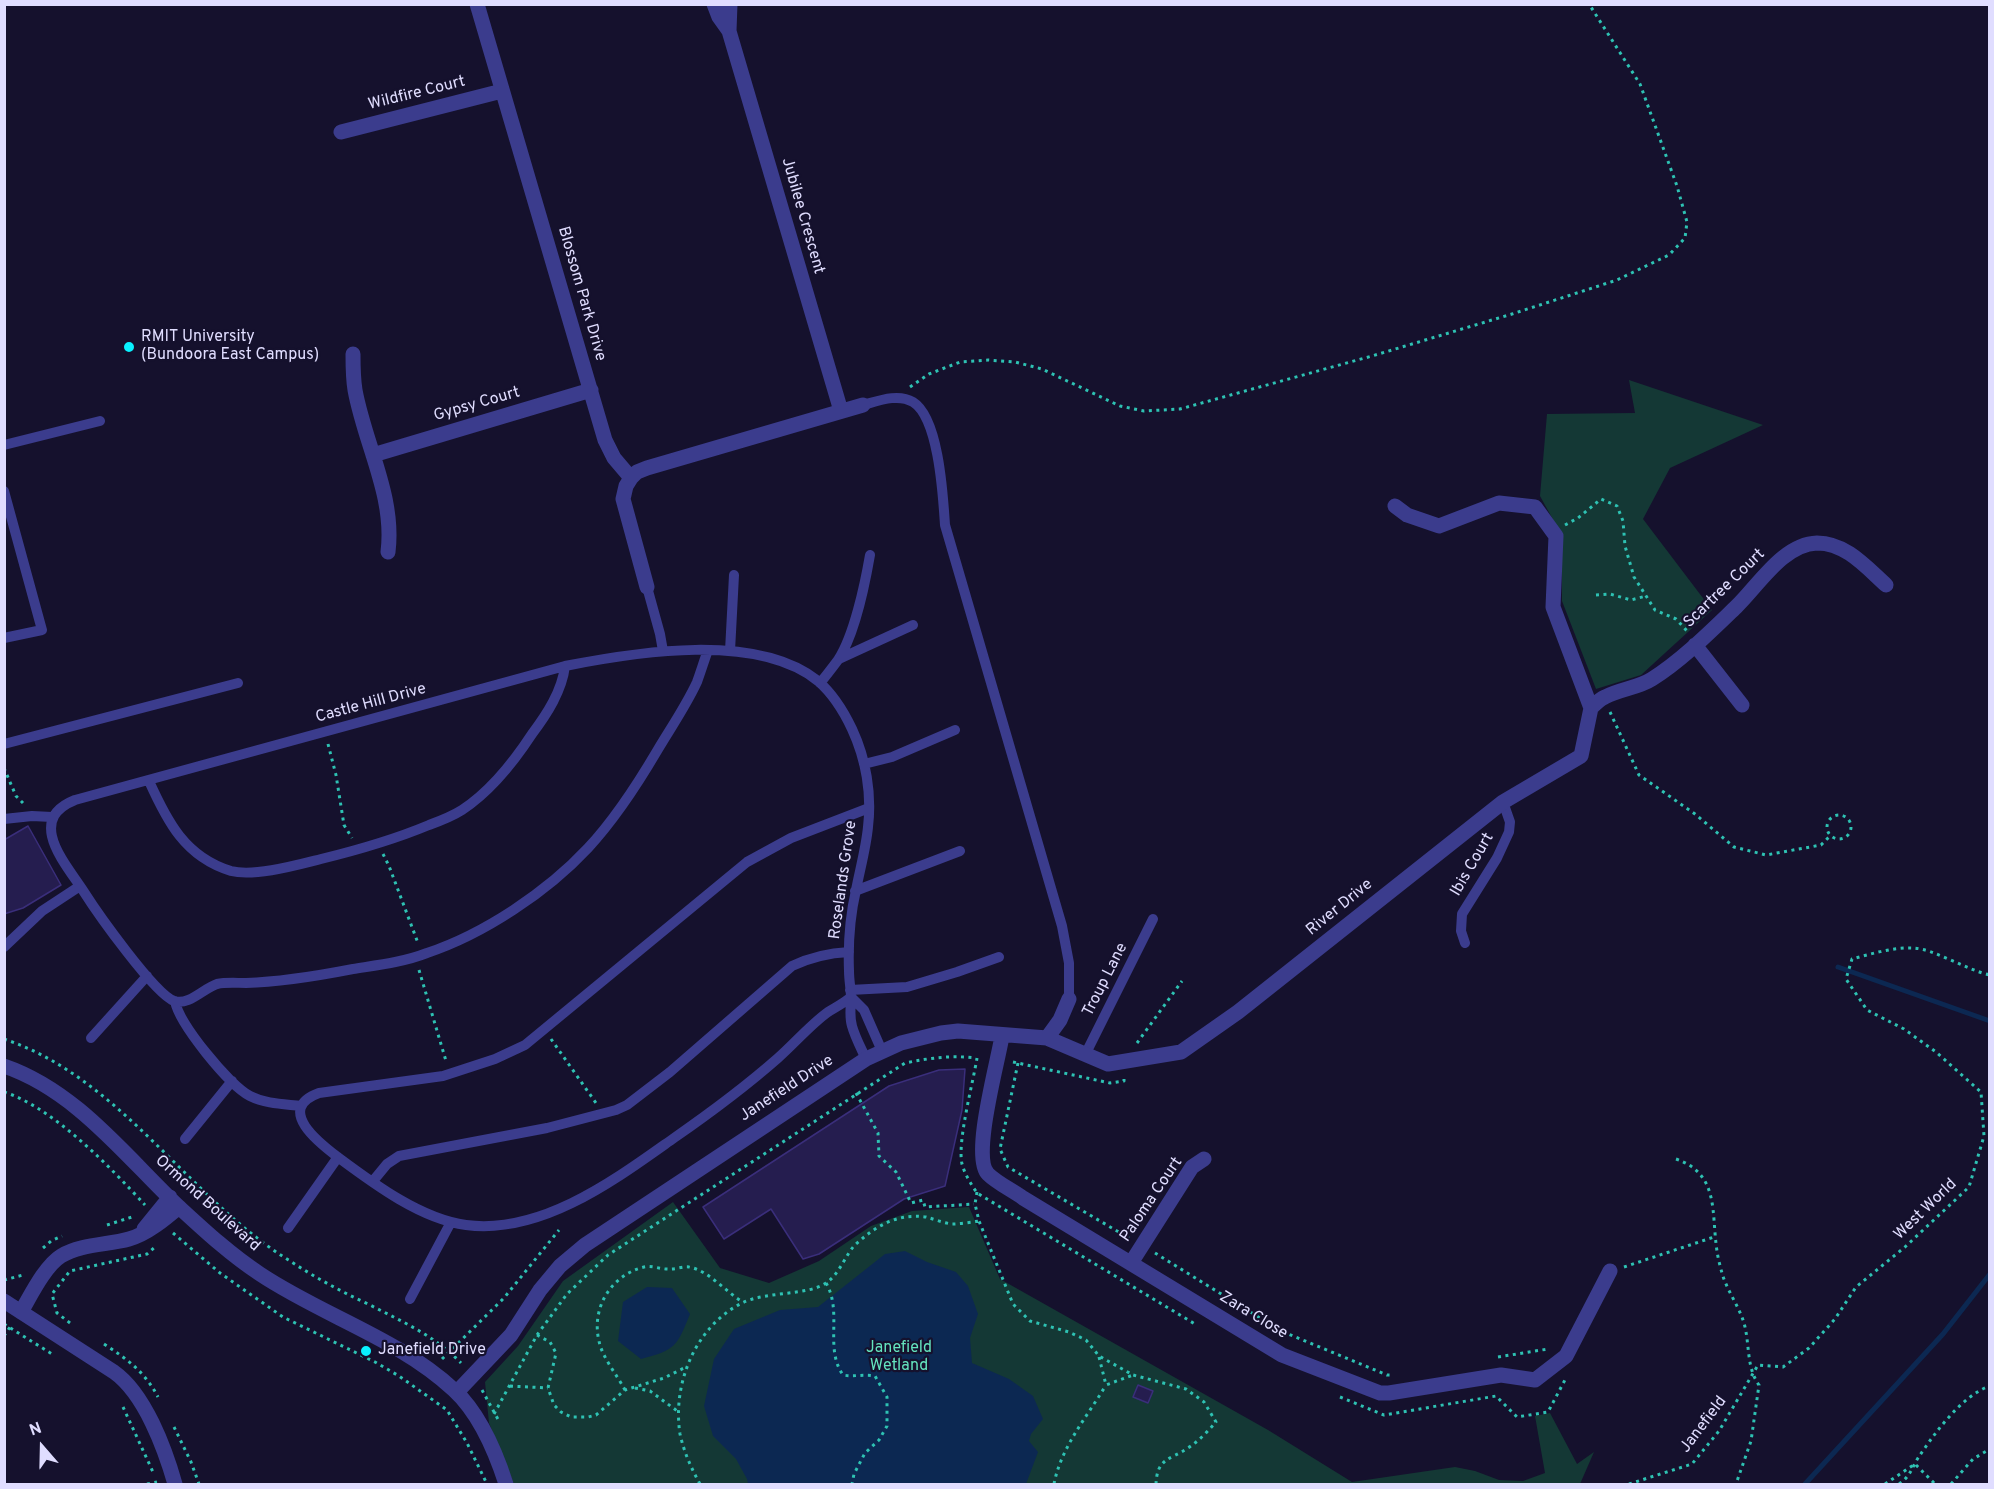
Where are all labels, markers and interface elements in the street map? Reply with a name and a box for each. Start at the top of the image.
street label: Wildfire Court [367,73,467,115]
street label: Jubilee Crescent [776,156,828,276]
street label: Blossom Park Drive [553,224,609,364]
place label: RMIT University (Bundoora East Campus) [141,328,319,366]
marker: RMIT University (Bundoora East Campus) [122,340,136,354]
street label: Gypsy Court [432,384,522,426]
street label: Scartree Court [1680,545,1770,633]
street label: Castle Hill Drive [314,680,428,728]
street label: Roselands Grove [826,819,862,941]
street label: Ibis Court [1447,830,1499,900]
street label: River Drive [1303,876,1377,940]
street label: Troup Lane [1079,940,1133,1020]
street label: Janefield Drive [737,1052,837,1126]
street label: Ormond Boulevard [150,1152,264,1256]
street label: Paloma Court [1117,1154,1187,1246]
street label: West World [1891,1175,1961,1245]
street label: Zara Close [1215,1288,1291,1344]
park label: Janefield Wetland [866,1339,932,1377]
place label: Janefield Drive [378,1341,486,1361]
marker: Janefield Drive [359,1344,373,1358]
street label: Janefield [1676,1393,1732,1457]
north arrow [12,1417,72,1477]
text: N [27,1419,45,1441]

